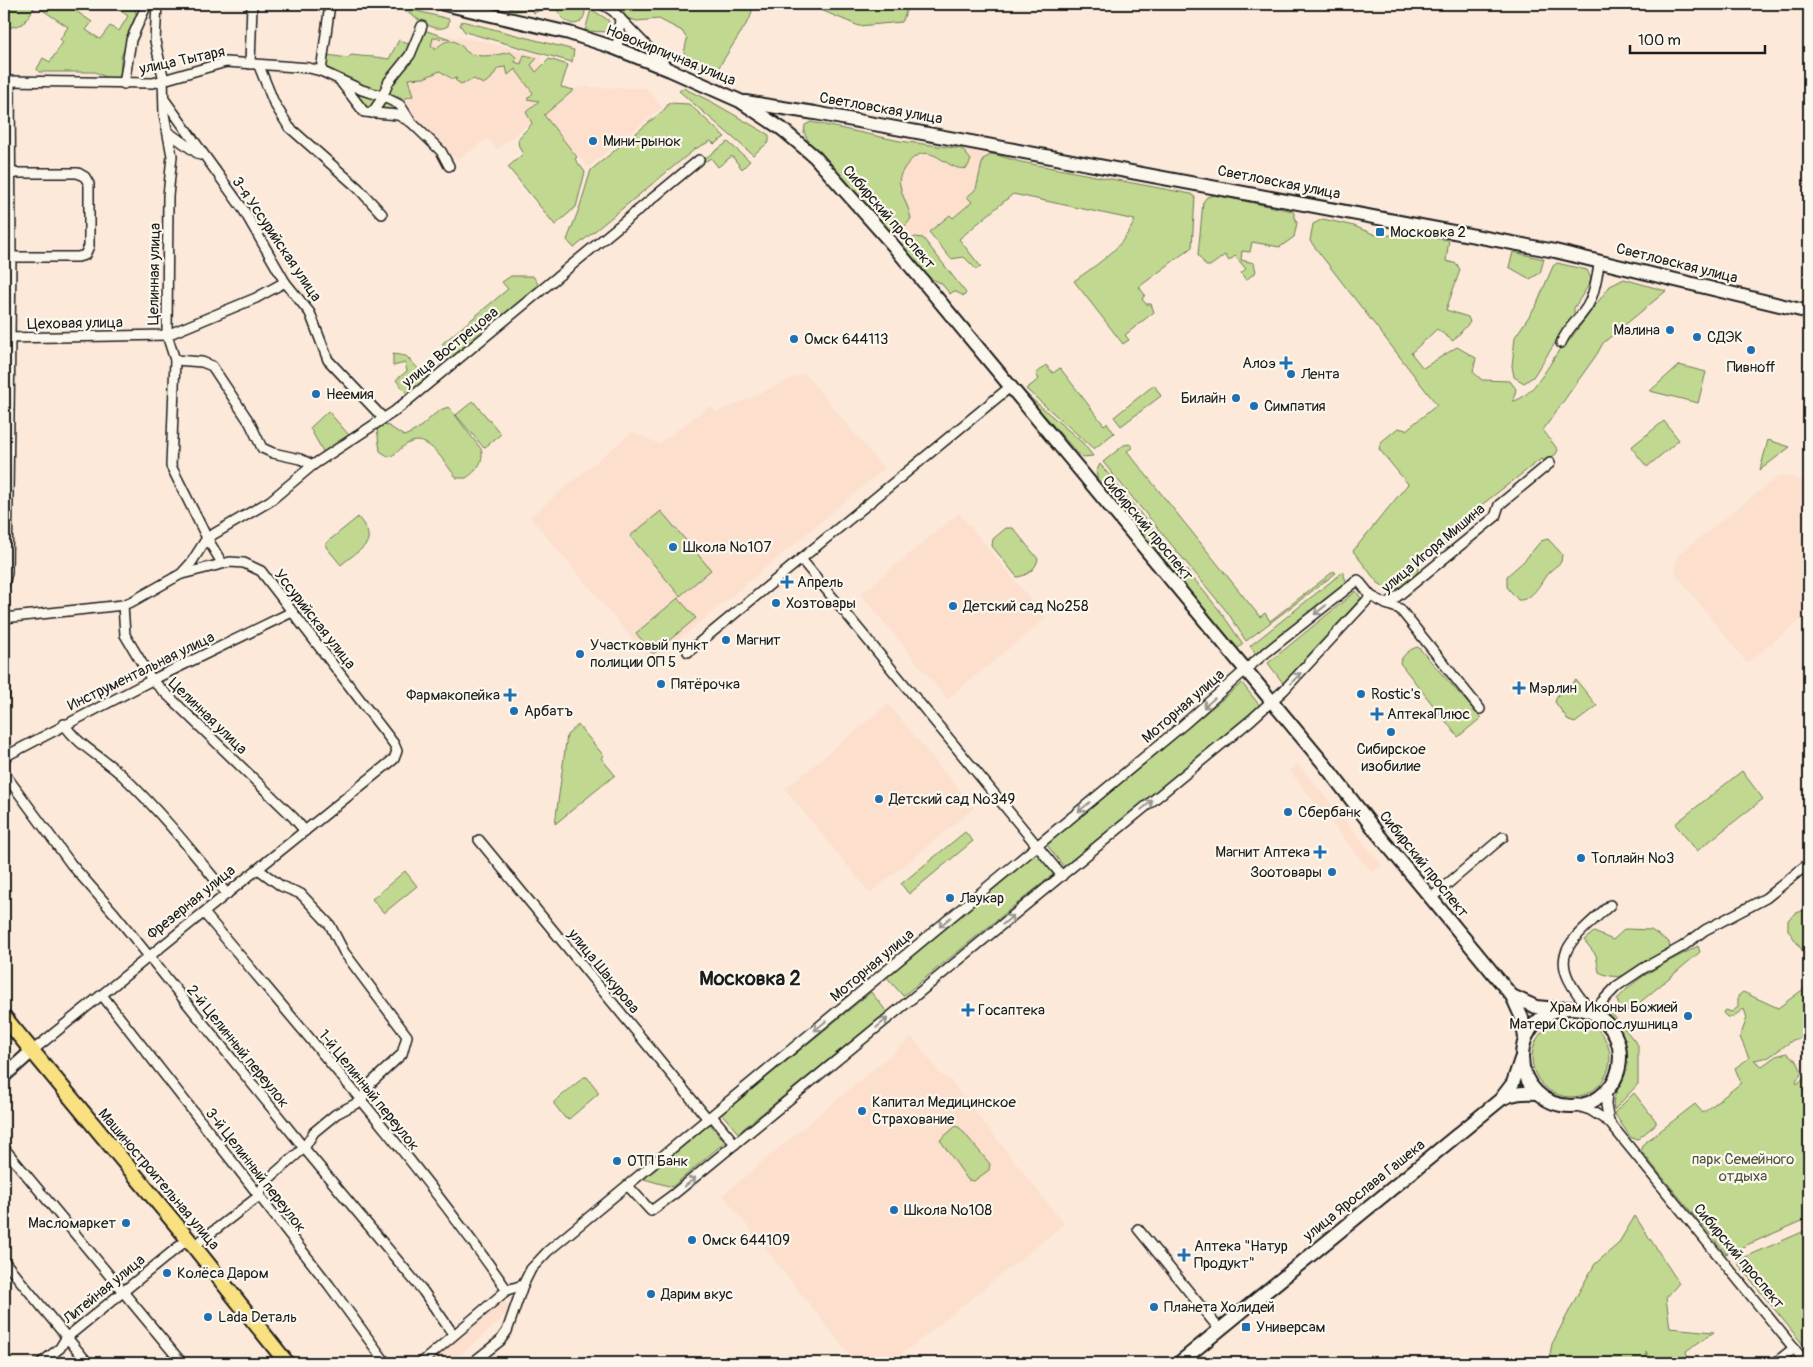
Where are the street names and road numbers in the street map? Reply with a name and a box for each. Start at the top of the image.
street label: Новокирпичная улица [603,21,739,90]
street label: улица Тытаря [137,42,227,79]
street label: Светловская улица [818,88,944,129]
street label: Сибирский проспект [838,161,939,274]
street label: Светловская улица [1216,161,1342,204]
street label: 3-я Уссурийская улица [228,173,325,305]
street label: Целинная улица [144,223,165,325]
street label: Светловская улица [1614,239,1740,288]
street label: улица Вострецова [398,303,502,393]
street label: Цеховая улица [27,313,123,334]
street label: Сибирский проспект [1098,472,1197,585]
street label: улица Игоря Мишина [1377,500,1489,598]
street label: Уссурийская улица [270,566,360,673]
street label: Инструментальная улица [65,628,218,715]
street label: Моторная улица [1138,665,1229,748]
street label: Целинная улица [164,674,251,759]
street label: Сибирский проспект [1375,807,1473,922]
street label: Фрезерная улица [143,861,239,944]
street label: улица Шакурова [563,924,644,1018]
street label: Моторная улица [827,925,918,1006]
street label: 2-й Целинный переулок [182,981,293,1112]
street label: 1-й Целинный переулок [314,1026,423,1155]
street label: 3-й Целинный переулок [201,1104,310,1236]
street label: Машиностроительная улица [94,1105,223,1254]
street label: улица Ярослава Гашека [1299,1135,1429,1246]
street label: Сибирский проспект [1689,1200,1788,1313]
street label: Литейная улица [59,1251,149,1329]

